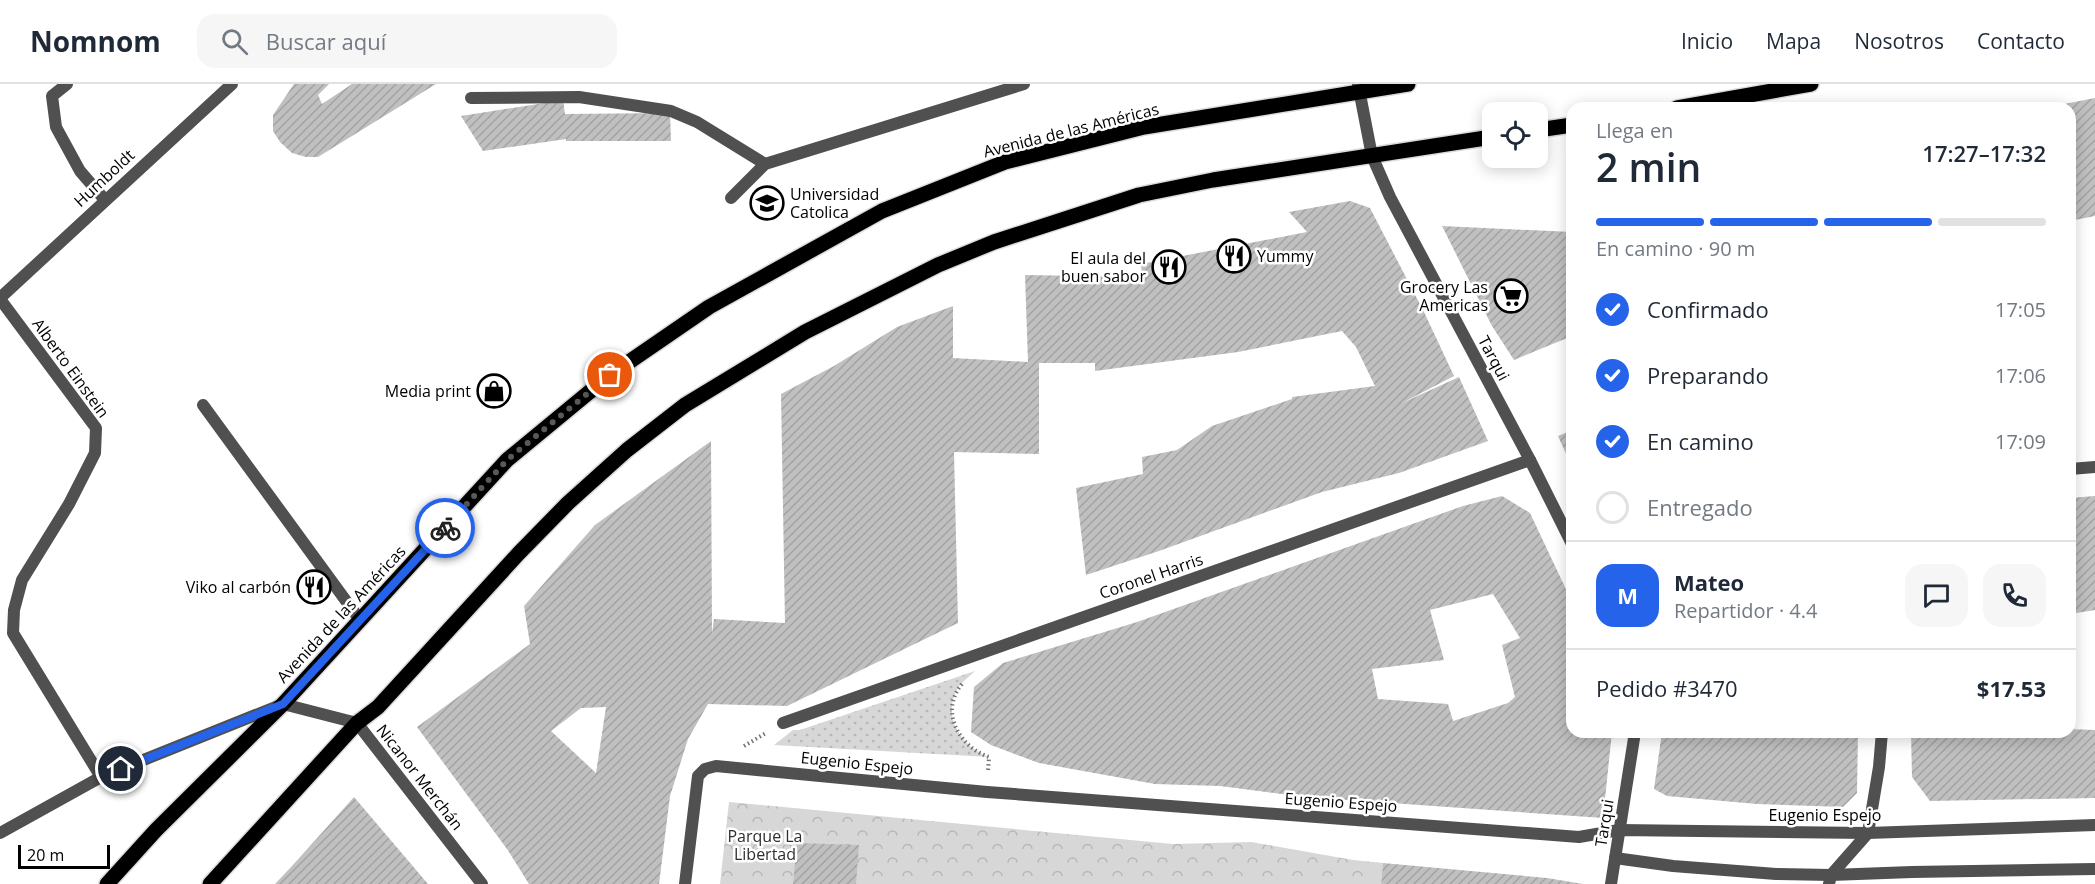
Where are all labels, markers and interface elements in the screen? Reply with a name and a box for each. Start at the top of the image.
search box [197,14,617,68]
text: Nomnom [30,22,161,60]
icon: search [218,25,251,58]
text: Buscar aquí [266,26,386,56]
text: Inicio [1681,27,1733,55]
text: Mapa [1766,27,1821,55]
text: Nosotros [1854,27,1944,55]
text: Contacto [1977,27,2065,55]
street label: Avenida de las Américas [981,98,1161,162]
map controls [1482,102,1548,168]
button: locate [1482,102,1548,168]
text: Llega en [1596,117,1673,144]
text: 17:27–17:32 [1922,138,2046,168]
text: 2 min [1596,140,1701,193]
street label: Humboldt [69,144,139,212]
place label: Universidad Catolica [790,183,879,223]
school or university icon: Universidad Catolica [749,185,785,221]
text: En camino · 90 m [1596,235,1755,262]
restaurant icon: Yummy [1216,238,1252,274]
place label: Yummy [1257,245,1314,267]
place label: El aula del buen sabor [1061,247,1146,287]
restaurant icon: El aula del buen sabor [1151,249,1187,285]
place label: Grocery Las Americas [1400,276,1488,316]
supermarket icon: Grocery Las Americas [1493,278,1529,314]
icon: check [1596,293,1629,326]
text: Confirmado [1647,294,1769,324]
text: 17:05 [1995,296,2046,323]
street label: Alberto Einstein [27,314,115,422]
street label: Tarqui [1473,332,1515,384]
pin [584,349,635,400]
icon: bag [593,358,626,391]
icon: check [1596,359,1629,392]
text: Preparando [1647,360,1769,390]
text: 17:06 [1995,362,2046,389]
shop icon: Media print [476,373,512,409]
place label: Media print [385,380,471,402]
icon: check [1596,425,1629,458]
text: En camino [1647,426,1754,456]
text: 17:09 [1995,428,2046,455]
text: Entregado [1647,492,1753,522]
courier [415,498,475,558]
icon: bike [429,512,462,545]
street label: Avenida de las Américas [272,541,410,687]
street label: Coronel Harris [1096,548,1206,604]
button: chat [1905,564,1968,627]
button: phone [1983,564,2046,627]
text: Mateo [1674,567,1744,597]
restaurant icon: Viko al carbón [296,569,332,605]
place label: Viko al carbón [186,576,291,598]
text: M [1617,580,1638,610]
text: Repartidor · 4.4 [1674,597,1818,624]
text: Pedido #3470 [1596,673,1738,703]
text: $17.53 [1977,673,2046,703]
street label: Nicanor Merchán [372,719,468,835]
pin [95,743,146,794]
street label: Eugenio Espejo [800,746,914,780]
icon: home [104,752,137,785]
street label: Eugenio Espejo [1284,787,1398,817]
street label: Tarqui [1589,798,1619,848]
street label: Eugenio Espejo [1769,804,1881,826]
park label: Parque La Libertad [727,825,803,865]
scale bar [18,842,110,870]
text: 20 m [27,844,64,866]

